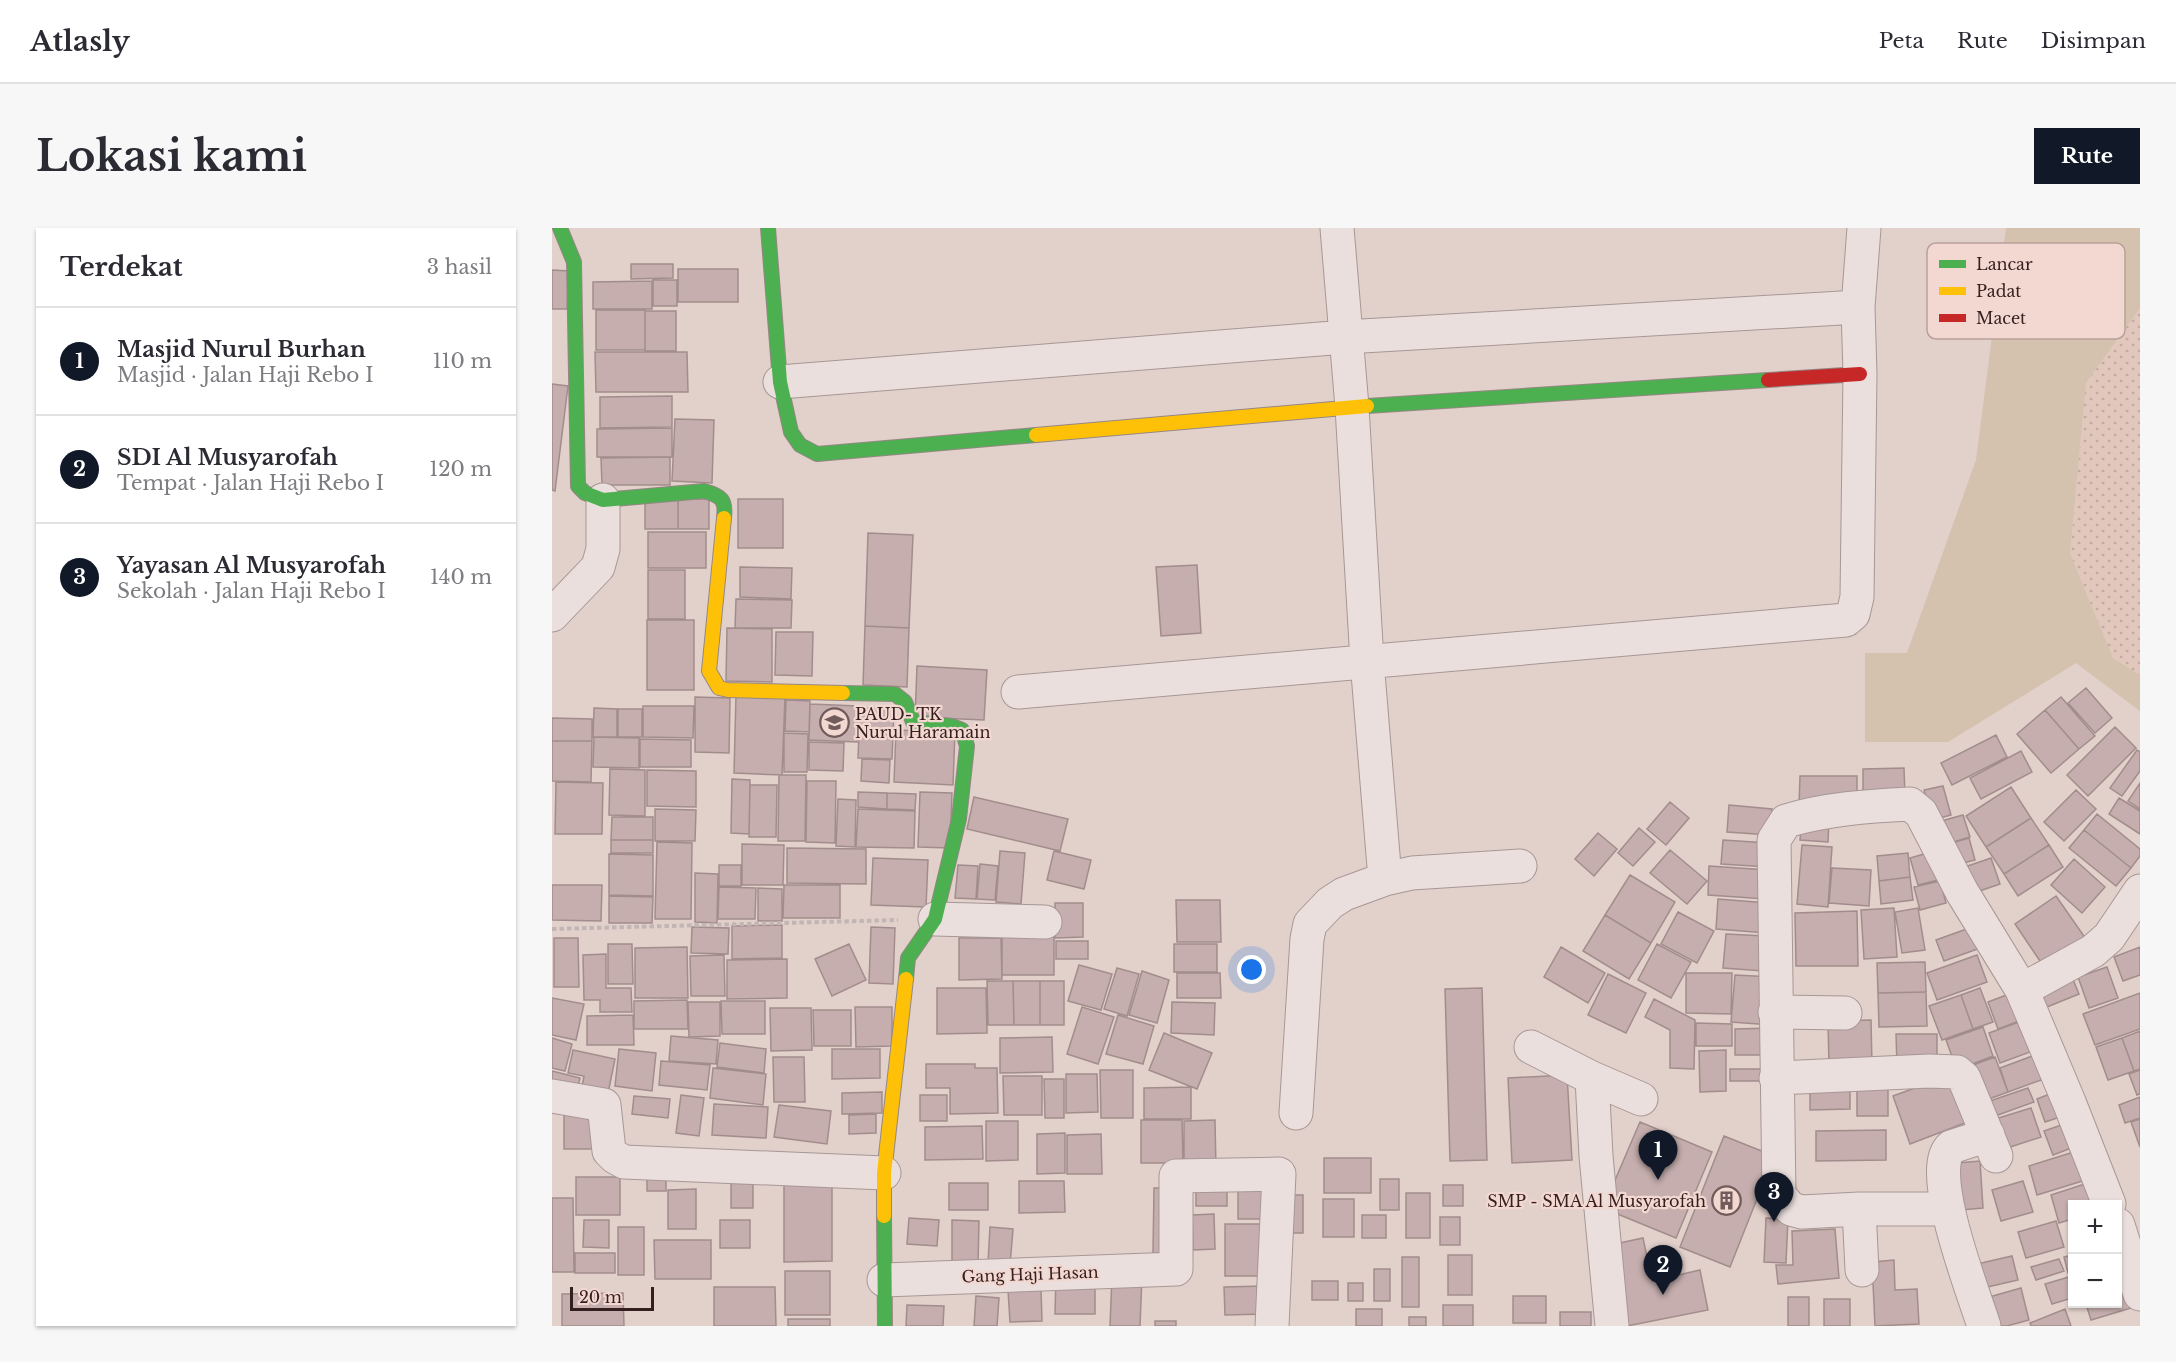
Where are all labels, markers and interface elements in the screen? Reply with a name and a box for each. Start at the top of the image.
text: Atlasly [30,24,130,59]
text: Peta [1879,28,1924,54]
text: Rute [1957,28,2008,54]
text: Disimpan [2041,28,2146,54]
button: Rute [2034,128,2140,184]
text: Lokasi kami [36,130,307,182]
legend [1927,243,2125,339]
text: Terdekat [60,251,183,283]
text: Lancar [1976,254,2033,274]
text: 3 hasil [427,255,492,279]
text: Padat [1976,281,2021,301]
text: Macet [1976,308,2026,328]
text: Masjid Nurul Burhan [117,336,366,363]
text: 1 [75,349,84,373]
text: 110 m [433,349,492,373]
text: Masjid · Jalan Haji Rebo I [117,363,373,387]
text: SDI Al Musyarofah [117,444,338,471]
text: 2 [73,457,86,481]
text: 120 m [429,457,492,481]
text: Tempat · Jalan Haji Rebo I [117,471,384,495]
text: Yayasan Al Musyarofah [117,552,386,579]
text: 3 [73,565,86,589]
text: 140 m [430,565,492,589]
text: Sekolah · Jalan Haji Rebo I [117,579,385,603]
place label: PAUD- TK Nurul Haramain [855,704,991,742]
school or university icon: PAUD- TK Nurul Haramain [818,707,850,739]
your location [1237,955,1266,984]
pin: 1 [1638,1130,1678,1180]
pin: 3 [1754,1172,1794,1222]
building icon: SMP - SMA Al Musyarofah [1711,1185,1743,1217]
place label: SMP - SMA Al Musyarofah [1487,1191,1706,1211]
map controls [2068,1200,2122,1308]
button: + [2068,1200,2122,1254]
pin: 2 [1644,1246,1682,1295]
button: − [2068,1254,2122,1308]
street label: Gang Haji Hasan [961,1262,1099,1286]
scale bar [570,1284,654,1312]
text: 20 m [579,1287,622,1307]

